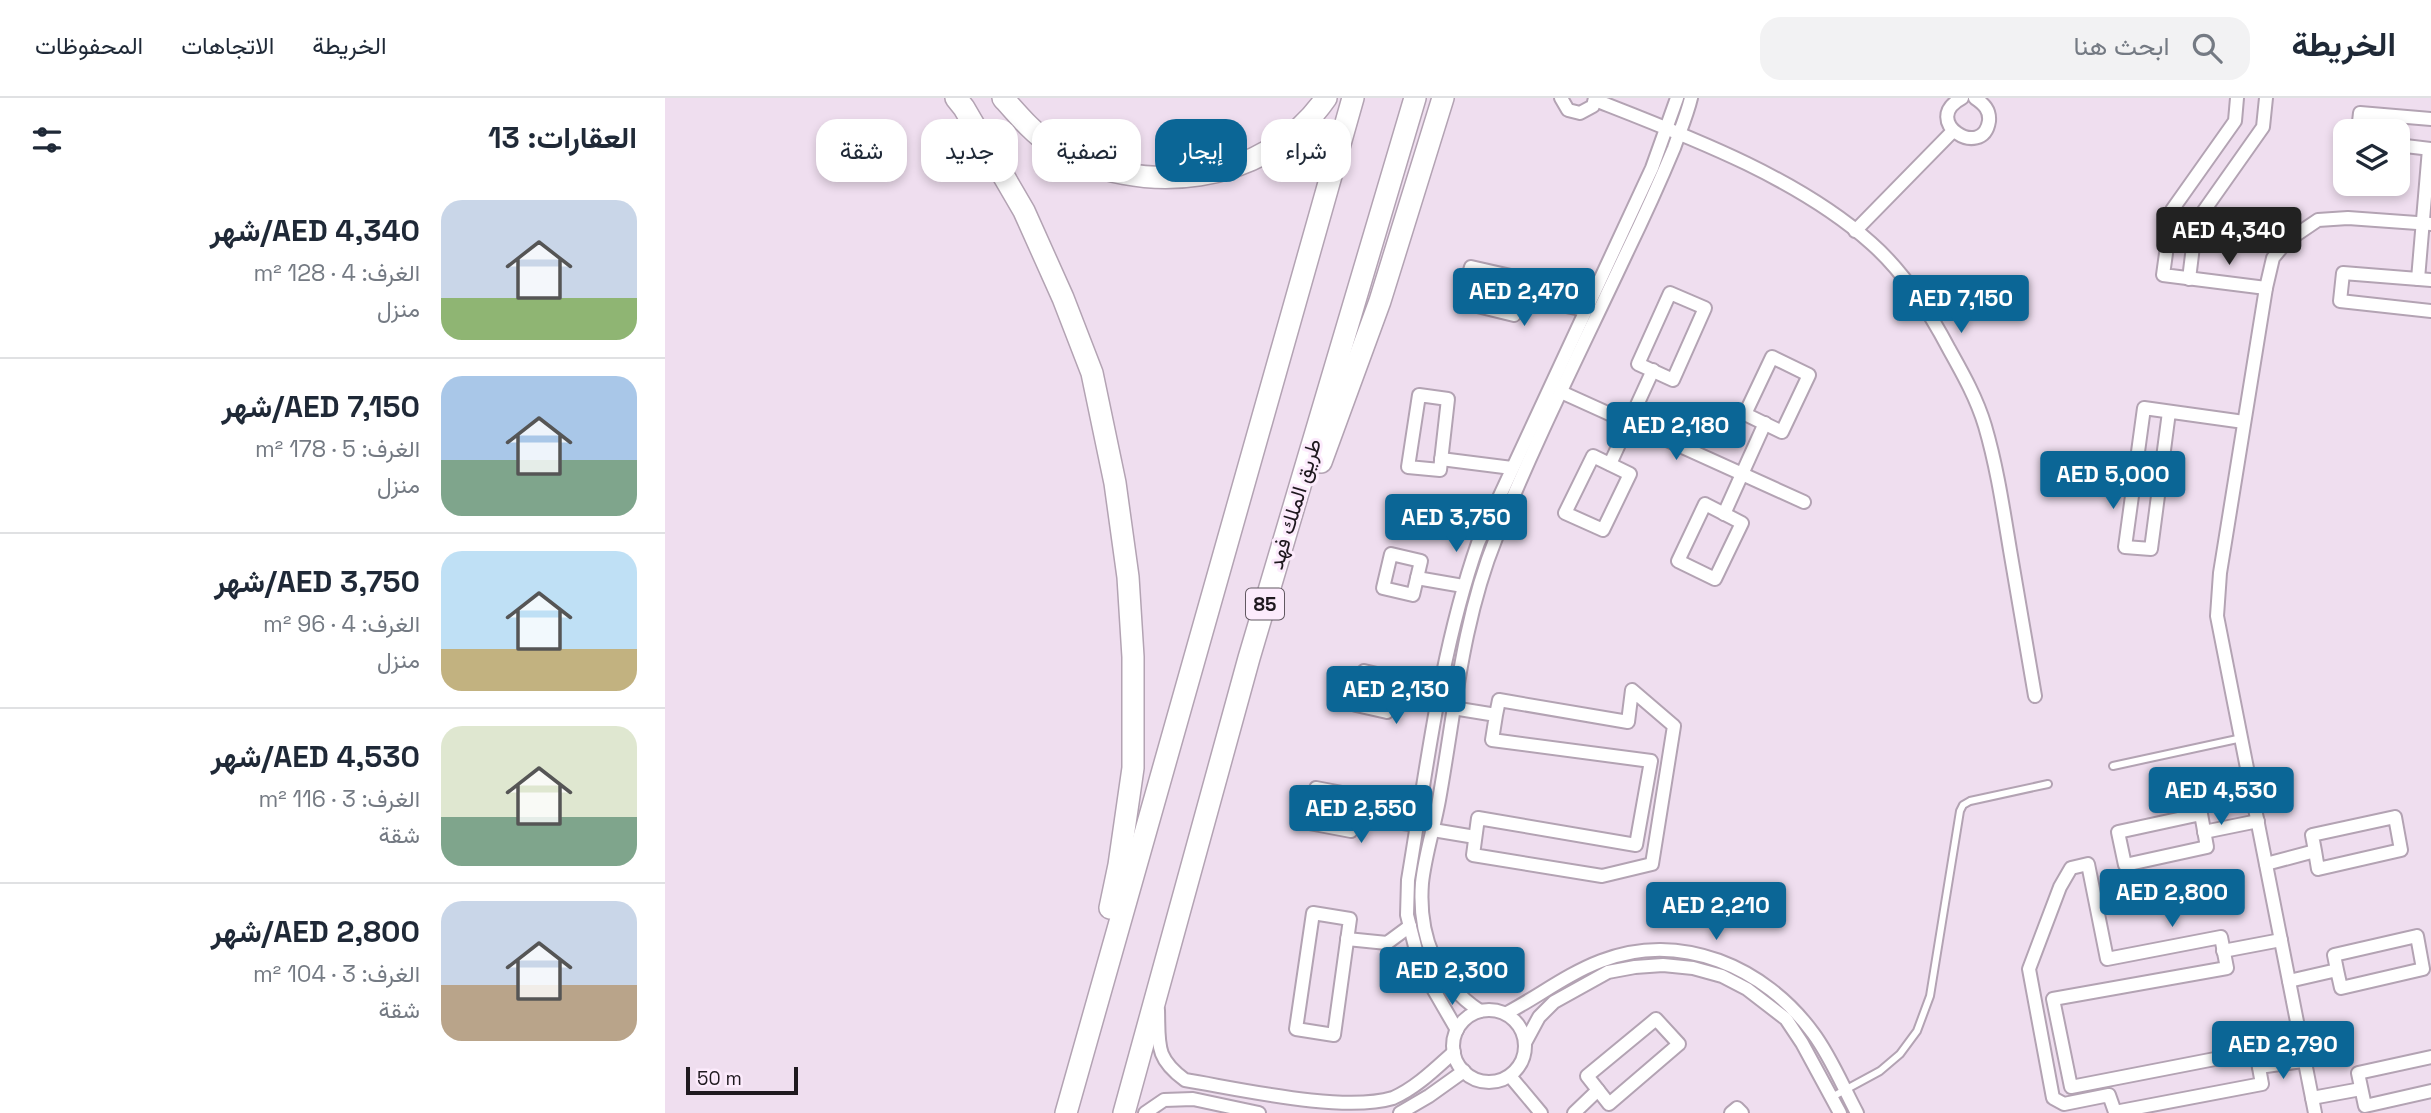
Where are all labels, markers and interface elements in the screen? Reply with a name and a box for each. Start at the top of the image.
search box [1760,17,2250,80]
text: الخريطة [2292,24,2396,66]
text: ابحث هنا [2074,29,2170,63]
icon: search [2188,29,2226,67]
text: المحفوظات [35,30,143,61]
text: الاتجاهات [181,30,274,61]
text: الخريطة [312,30,387,61]
text: العقارات: 13 [488,118,637,157]
chip: شقة [816,119,907,182]
chip: جديد [921,119,1018,182]
chip: تصفية [1032,119,1141,182]
chip: إيجار [1155,119,1247,182]
chip: شراء [1261,119,1351,182]
map controls [2333,119,2410,196]
button: layers [2333,119,2410,196]
icon: filters [28,121,66,159]
pin: AED 4,340 [2149,208,2309,267]
text: AED 4,340/شهر [210,211,420,250]
text: AED 4,340 [2172,215,2286,245]
icon: home [497,228,581,312]
text: الغرف: 4 · 128 m² [253,258,420,288]
pin: AED 2,470 [1444,268,1604,328]
pin: AED 7,150 [1881,275,2041,335]
text: AED 2,470 [1469,276,1579,306]
text: AED 7,150 [1909,283,2013,313]
text: منزل [377,294,420,324]
text: AED 7,150/شهر [221,387,420,426]
pin: AED 2,180 [1596,402,1756,462]
icon: home [497,404,581,488]
text: AED 2,180 [1623,410,1729,440]
text: الغرف: 5 · 178 m² [255,434,420,464]
street label: طريق الملك فهد [1262,435,1327,572]
pin: AED 5,000 [2033,452,2193,511]
text: AED 5,000 [2056,459,2170,489]
text: منزل [377,470,420,500]
pin: AED 3,750 [1376,494,1536,554]
text: AED 3,750 [1401,502,1511,532]
text: AED 3,750/شهر [214,562,420,601]
icon: home [497,579,581,663]
road number: 85 [1246,589,1284,620]
text: الغرف: 4 · 96 m² [263,609,420,639]
text: منزل [377,645,420,675]
pin: AED 2,130 [1316,666,1476,726]
text: AED 2,130 [1343,674,1450,704]
text: AED 4,530/شهر [211,737,420,776]
icon: home [497,754,581,838]
pin: AED 4,530 [2141,768,2301,827]
text: AED 4,530 [2165,775,2277,805]
text: الغرف: 3 · 116 m² [258,784,420,814]
pin: AED 2,550 [1281,786,1441,845]
text: AED 2,550 [1305,793,1417,823]
text: شقة [378,820,420,850]
pin: AED 2,800 [2092,870,2252,929]
text: AED 2,800 [2116,877,2228,907]
pin: AED 2,210 [1636,882,1796,942]
text: AED 2,210 [1662,890,1770,920]
text: AED 2,800/شهر [211,912,420,951]
icon: home [497,929,581,1013]
pin: AED 2,300 [1372,948,1532,1007]
text: AED 2,300 [1396,955,1508,985]
text: الغرف: 3 · 104 m² [253,959,420,989]
text: شقة [378,995,420,1025]
pin: AED 2,790 [2203,1021,2363,1081]
text: AED 2,790 [2228,1029,2338,1059]
scale bar [686,1064,798,1096]
text: 50 m [697,1066,742,1091]

